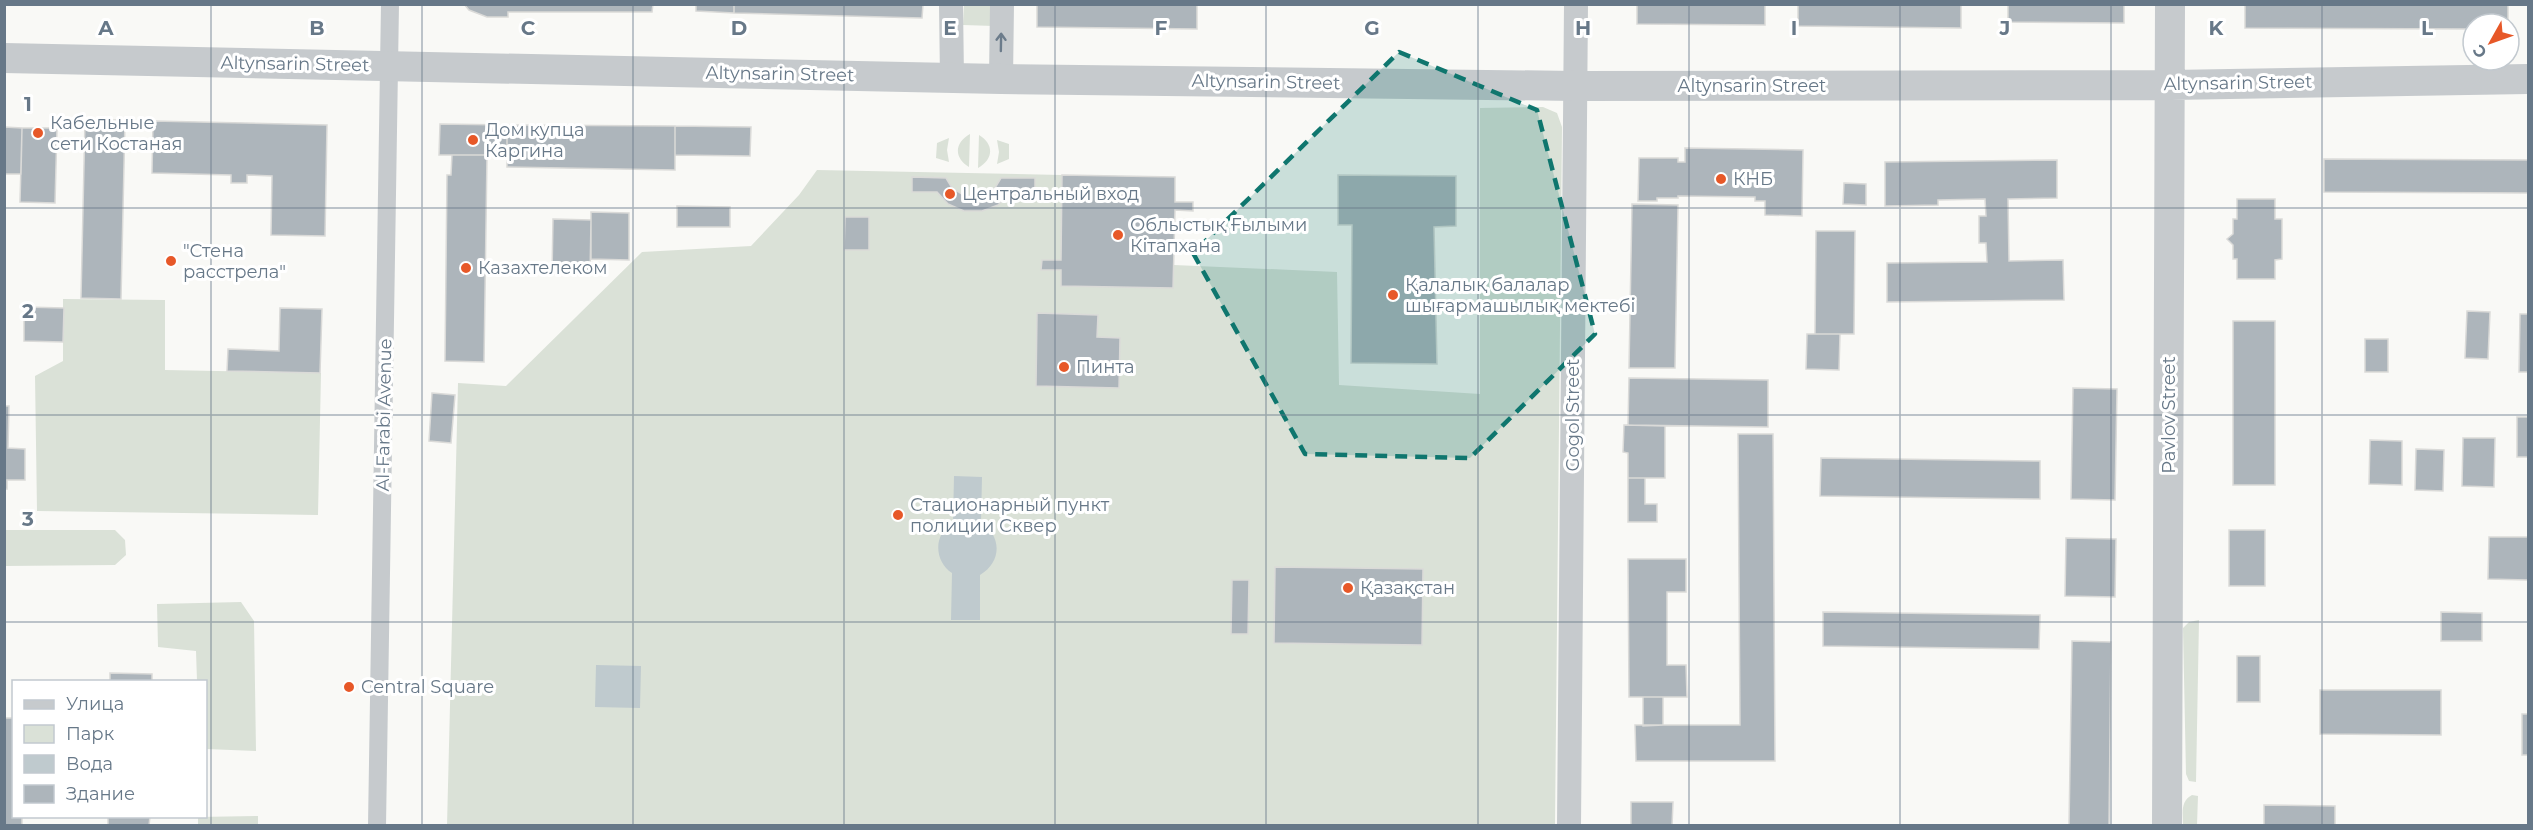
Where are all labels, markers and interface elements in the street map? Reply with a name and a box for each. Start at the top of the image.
north arrow [2461,12,2521,72]
text: A [97,16,114,40]
text: B [309,16,325,40]
text: C [521,16,536,40]
text: D [731,16,747,40]
text: E [943,16,957,40]
text: F [1155,16,1168,40]
text: G [1364,16,1380,40]
text: H [1575,16,1591,40]
text: I [1791,16,1797,40]
text: J [1999,16,2010,40]
text: K [2209,16,2225,40]
text: L [2421,16,2433,40]
one-way arrow [995,32,1007,52]
text: С [2469,40,2491,62]
street label: Altynsarin Street [220,52,370,76]
street label: Altynsarin Street [705,62,855,86]
street label: Altynsarin Street [1191,70,1341,94]
street label: Altynsarin Street [2163,71,2313,95]
street label: Altynsarin Street [1678,75,1826,97]
text: 1 [24,92,32,116]
place label: Кабельные сети Костаная [50,112,182,155]
place label: Дом купца Каргина [485,119,585,162]
marker: Кабельные сети Костаная [31,126,45,140]
marker: Дом купца Каргина [466,133,480,147]
place label: КНБ [1733,168,1773,190]
marker: КНБ [1714,172,1728,186]
place label: Центральный вход [962,183,1140,205]
marker: Центральный вход [943,187,957,201]
place label: Облыстық Ғылыми Кітапхана [1130,214,1307,257]
marker: Облыстық Ғылыми Кітапхана [1111,228,1125,242]
place label: "Стена расстрела" [183,240,286,283]
marker: "Стена расстрела" [164,254,178,268]
place label: Казахтелеком [478,257,608,279]
marker: Казахтелеком [459,261,473,275]
place label: Қалалық балалар шығармашылық мектебі [1405,274,1636,317]
marker: Қалалық балалар шығармашылық мектебі [1386,288,1400,302]
text: 2 [22,299,34,323]
street label: Al-Farabi Avenue [372,338,396,492]
place label: Пинта [1076,356,1134,378]
street label: Pavlov Street [2158,356,2180,474]
street label: Gogol Street [1562,359,1584,471]
marker: Пинта [1057,360,1071,374]
place label: Стационарный пункт полиции Сквер [910,494,1110,537]
text: 3 [21,507,34,531]
marker: Стационарный пункт полиции Сквер [891,508,905,522]
place label: Қазақстан [1360,577,1455,599]
marker: Қазақстан [1341,581,1355,595]
place label: Central Square [361,676,494,698]
legend [12,680,207,818]
marker: Central Square [342,680,356,694]
text: Улица [66,693,124,715]
text: Парк [66,723,115,745]
text: Вода [66,753,113,775]
text: Здание [66,783,135,805]

